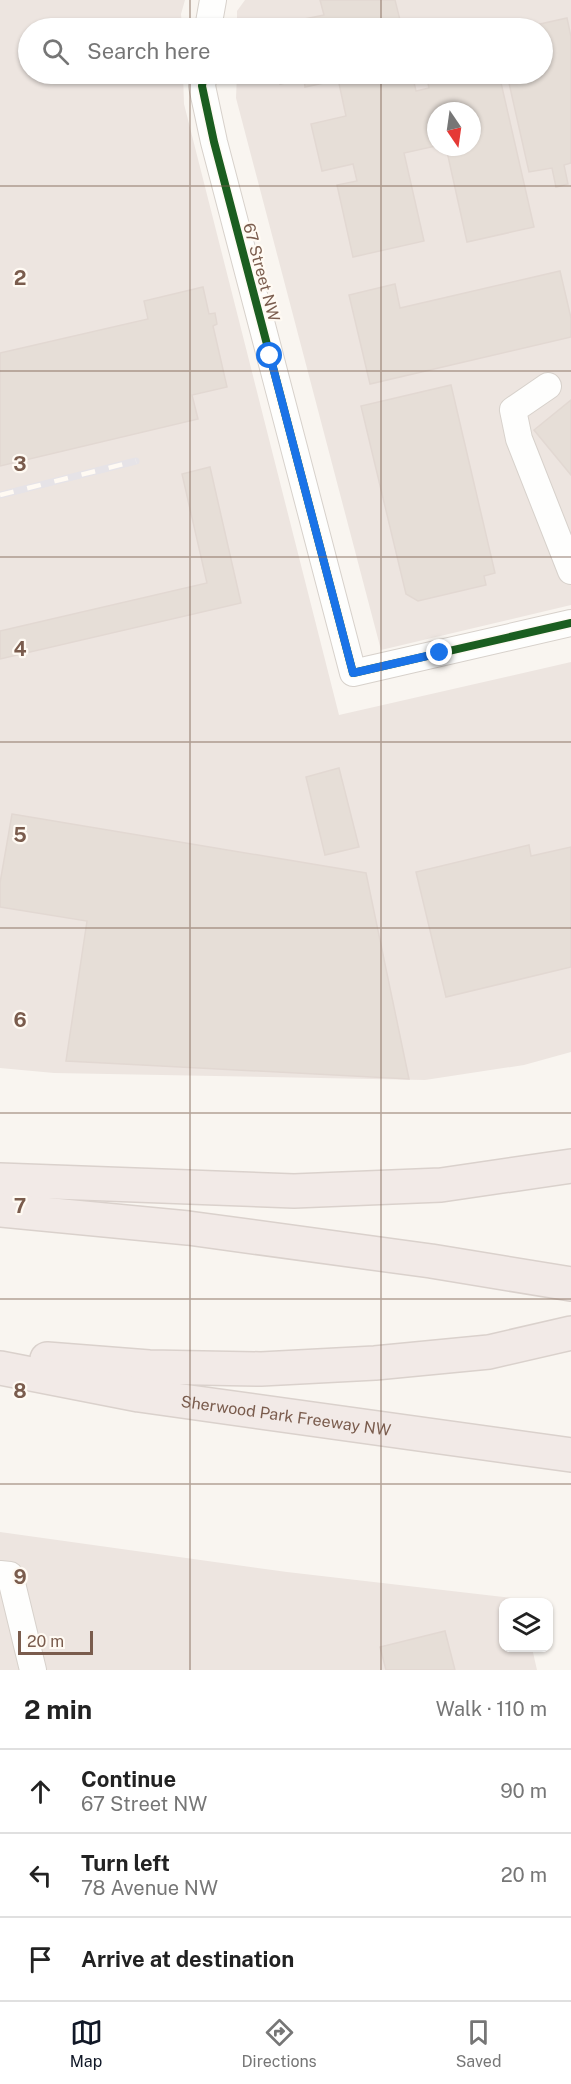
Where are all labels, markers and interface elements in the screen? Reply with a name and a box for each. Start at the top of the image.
search box [18,18,553,84]
icon: search [39,35,72,68]
text: Search here [87,38,211,64]
north arrow [427,102,481,156]
street label: 67 Street NW [239,221,284,323]
text: 2 [14,266,26,290]
route start [256,342,282,368]
text: 3 [13,452,27,476]
text: 4 [13,637,27,661]
route end [426,639,452,665]
text: 5 [13,823,27,847]
text: 6 [13,1008,27,1032]
text: 7 [14,1194,26,1218]
text: 8 [13,1379,27,1403]
street label: Sherwood Park Freeway NW [180,1392,392,1440]
text: 9 [13,1565,27,1589]
map controls [499,1598,553,1652]
button: layers [499,1598,553,1652]
scale bar [18,1628,93,1656]
text: 20 m [27,1632,64,1651]
text: 2 min [24,1694,92,1725]
text: Walk · 110 m [436,1697,547,1721]
text: Continue [81,1766,176,1792]
icon: ahead [24,1775,57,1808]
text: 90 m [500,1779,547,1803]
text: 67 Street NW [81,1792,207,1816]
text: Turn left [81,1850,170,1876]
icon: left [24,1859,57,1892]
text: 20 m [501,1863,547,1887]
text: 78 Avenue NW [81,1876,218,1900]
icon: arrive [24,1943,57,1976]
text: Arrive at destination [81,1946,294,1972]
tab: Map [70,2016,103,2071]
tab: Directions [242,2016,317,2071]
tab: Saved [456,2016,501,2071]

